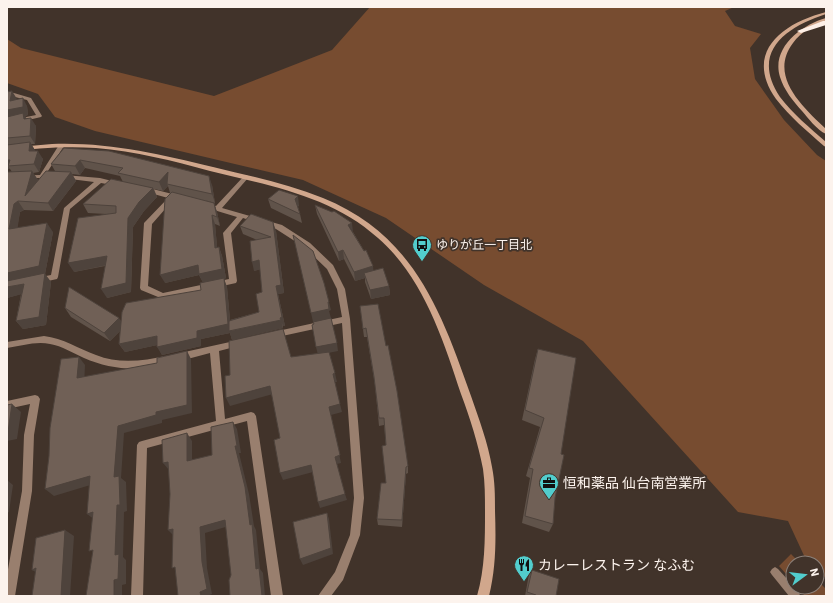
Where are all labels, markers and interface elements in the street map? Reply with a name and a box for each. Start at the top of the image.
bus stop icon: ゆりが丘一丁目北 [411,234,433,262]
place label: ゆりが丘一丁目北 [436,237,532,252]
office icon: 恒和薬品 仙台南営業所 [538,472,560,500]
place label: 恒和薬品 仙台南営業所 [563,474,706,492]
restaurant icon: カレーレストラン なふむ [513,554,535,582]
north arrow [785,555,825,595]
place label: カレーレストラン なふむ [538,556,695,574]
text: N [807,567,822,578]

